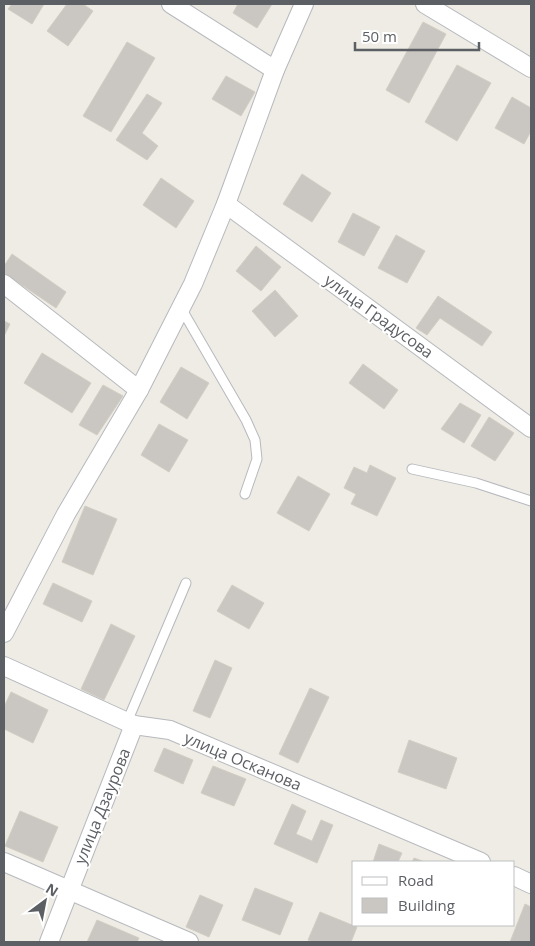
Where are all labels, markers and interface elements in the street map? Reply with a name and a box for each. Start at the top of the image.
scale bar [355,20,479,52]
text: 50 m [362,26,397,46]
street label: улица Градусова [320,269,438,363]
street label: улица Осканова [181,726,305,796]
street label: улица Дзаурова [69,745,135,867]
legend [352,861,515,926]
text: Road [398,870,434,890]
north arrow [20,876,70,926]
text: N [42,878,62,901]
text: Building [398,895,455,915]

